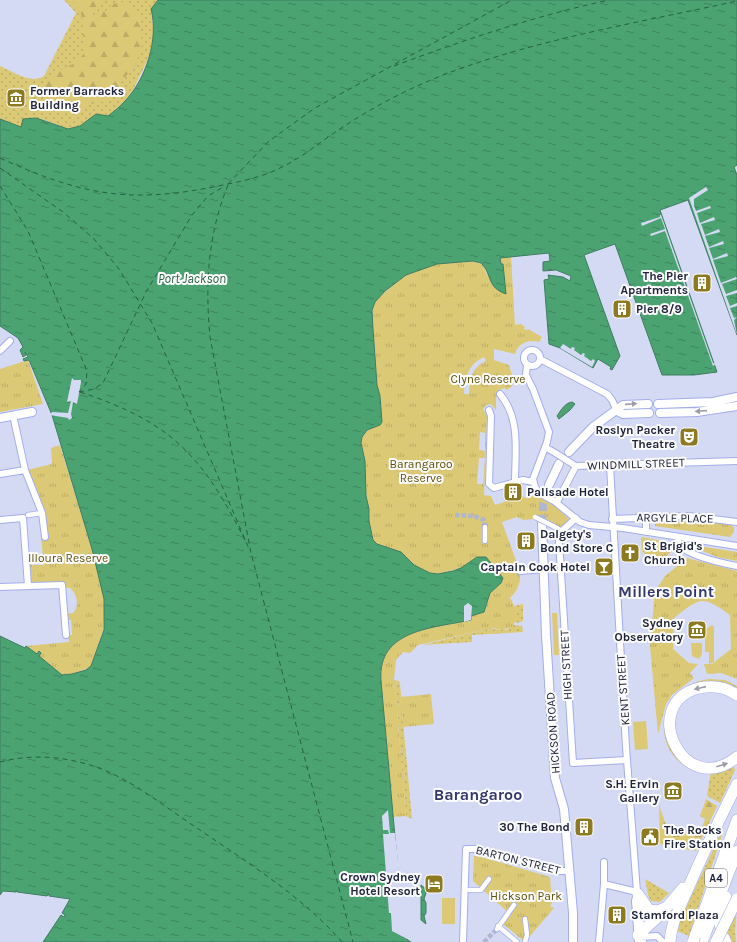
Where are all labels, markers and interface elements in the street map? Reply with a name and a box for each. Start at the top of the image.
place label: Former Barracks Building [30,84,124,112]
museum icon: Former Barracks Building [5,87,27,109]
place label: The Pier Apartments [620,269,688,297]
water label: Port Jackson [158,271,226,286]
building icon: The Pier Apartments [691,272,713,294]
building icon: Pier 8/9 [611,298,633,320]
place label: Pier 8/9 [636,302,682,316]
park label: Clyne Reserve [450,372,526,386]
one-way arrow [625,401,637,408]
one-way arrow [695,408,707,415]
place label: Roslyn Packer Theatre [595,423,675,451]
theatre icon: Roslyn Packer Theatre [678,426,700,448]
street label: WINDMILL STREET [587,455,685,473]
park label: Barangaroo Reserve [389,457,453,485]
building icon: Palisade Hotel [502,481,524,503]
place label: Palisade Hotel [527,485,609,499]
street label: ARGYLE PLACE [636,510,714,526]
place label: Dalgety's Bond Store C [540,527,614,555]
building icon: Dalgety's Bond Store C [515,530,537,552]
place label: St Brigid's Church [644,539,703,567]
church icon: St Brigid's Church [619,542,641,564]
park label: Illoura Reserve [28,551,108,565]
bar icon: Captain Cook Hotel [593,556,615,578]
place label: Captain Cook Hotel [481,560,590,574]
district label: Millers Point [618,582,714,601]
place label: Sydney Observatory [615,616,683,644]
museum icon: Sydney Observatory [686,619,708,641]
street label: HIGH STREET [557,630,575,700]
street label: KENT STREET [614,654,632,726]
one-way arrow [694,685,706,691]
street label: HICKSON ROAD [543,692,563,774]
one-way arrow [716,762,728,768]
place label: S.H. Ervin Gallery [605,777,659,805]
museum icon: S.H. Ervin Gallery [662,780,684,802]
district label: Barangaroo [434,785,522,804]
building icon: 30 The Bond [573,816,595,838]
place label: 30 The Bond [499,820,570,834]
place label: The Rocks Fire Station [664,823,731,851]
public building icon: The Rocks Fire Station [639,826,661,848]
street label: BARTON STREET [474,843,562,877]
road number: A4 [705,869,727,887]
place label: Crown Sydney Hotel Resort [340,870,420,898]
hotel icon: Crown Sydney Hotel Resort [423,873,445,895]
park label: Hickson Park [490,889,562,903]
building icon: Stamford Plaza [606,904,628,926]
place label: Stamford Plaza [631,908,719,922]

